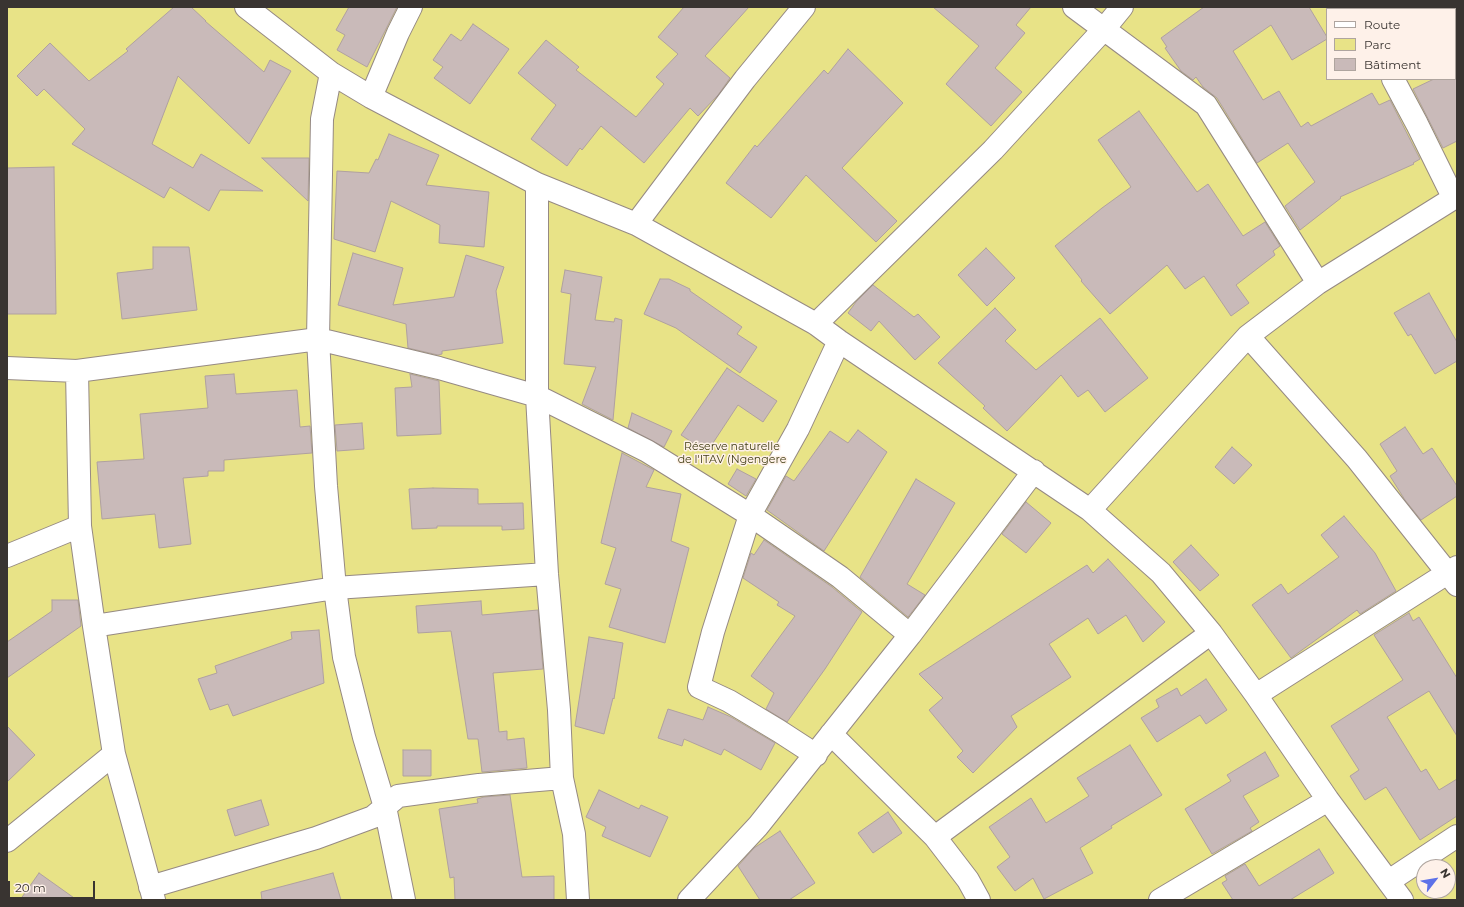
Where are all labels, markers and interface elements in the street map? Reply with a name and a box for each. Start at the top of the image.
legend [1326,8,1456,80]
text: Route [1364,17,1400,32]
text: Parc [1364,37,1391,52]
text: Bâtiment [1364,57,1421,72]
park label: Réserve naturelle de l'ITAV (Ngengere [678,440,786,466]
north arrow [1416,859,1456,899]
text: N [1437,866,1454,881]
scale bar [10,873,97,899]
text: 20 m [15,880,46,895]

